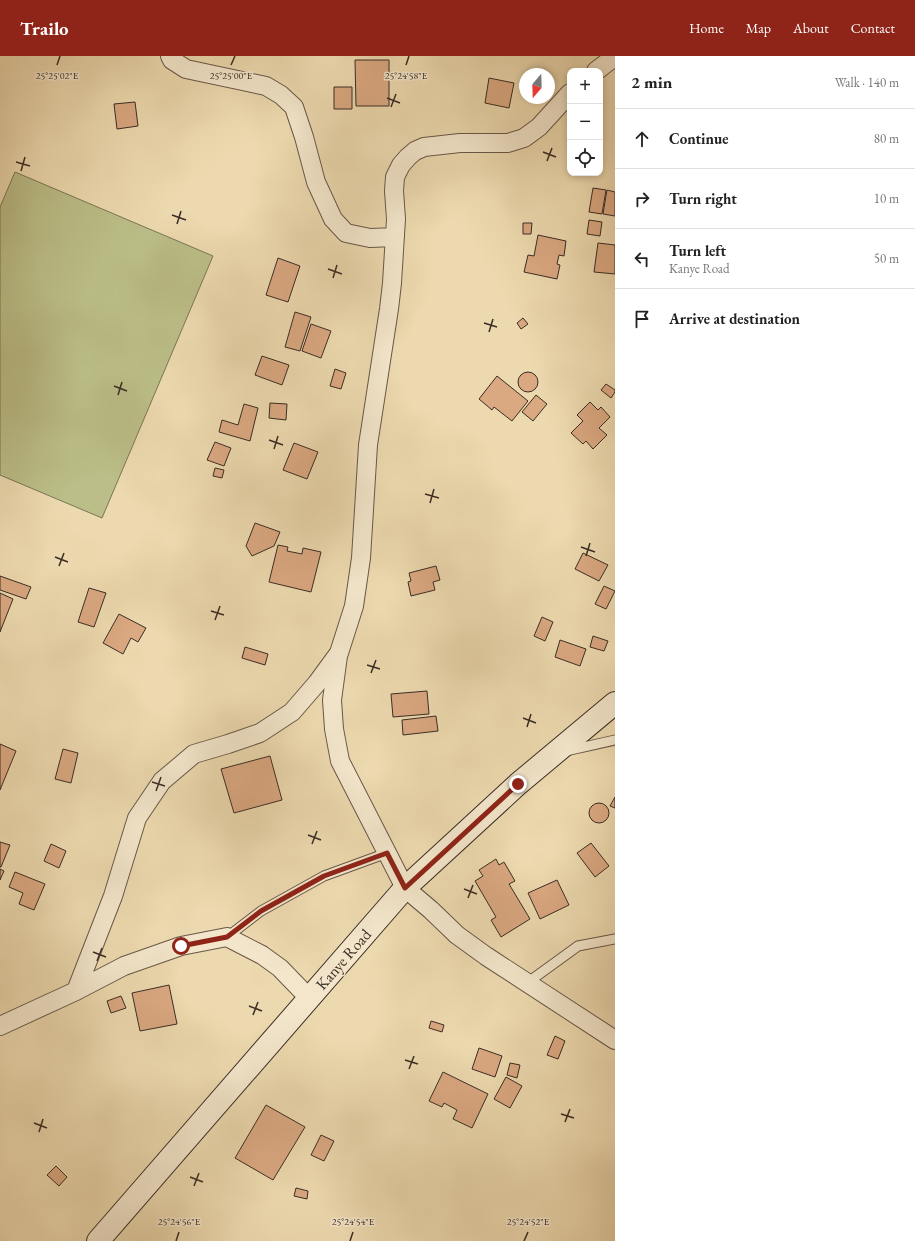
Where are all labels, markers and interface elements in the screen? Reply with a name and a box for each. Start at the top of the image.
text: Trailo [20,16,69,41]
text: Home [689,19,724,37]
text: Map [746,19,771,37]
text: About [793,19,829,37]
text: Contact [851,19,895,37]
north arrow [519,68,555,104]
map controls [567,68,603,176]
button: + [567,68,603,104]
text: 25°25'02"E [36,69,79,82]
text: 25°25'00"E [210,69,253,82]
text: 25°24'58"E [385,69,428,82]
text: 2 min [631,71,672,93]
text: Walk · 140 m [835,74,899,91]
button: − [567,104,603,140]
icon: ahead [631,128,653,150]
text: Continue [669,129,729,148]
text: 80 m [874,130,899,147]
button: locate [567,140,603,176]
icon: right [631,188,653,210]
text: Turn right [669,189,737,208]
text: 10 m [874,190,899,207]
text: Turn left [669,241,726,260]
icon: left [631,248,653,270]
text: 50 m [874,250,899,267]
text: Kanye Road [669,260,730,277]
icon: arrive [631,308,653,330]
text: Arrive at destination [669,309,800,328]
route end [509,775,527,793]
street label: Kanye Road [311,924,376,994]
route start [172,937,190,955]
text: 25°24'56"E [158,1215,201,1228]
text: 25°24'54"E [332,1215,375,1228]
text: 25°24'52"E [507,1215,550,1228]

